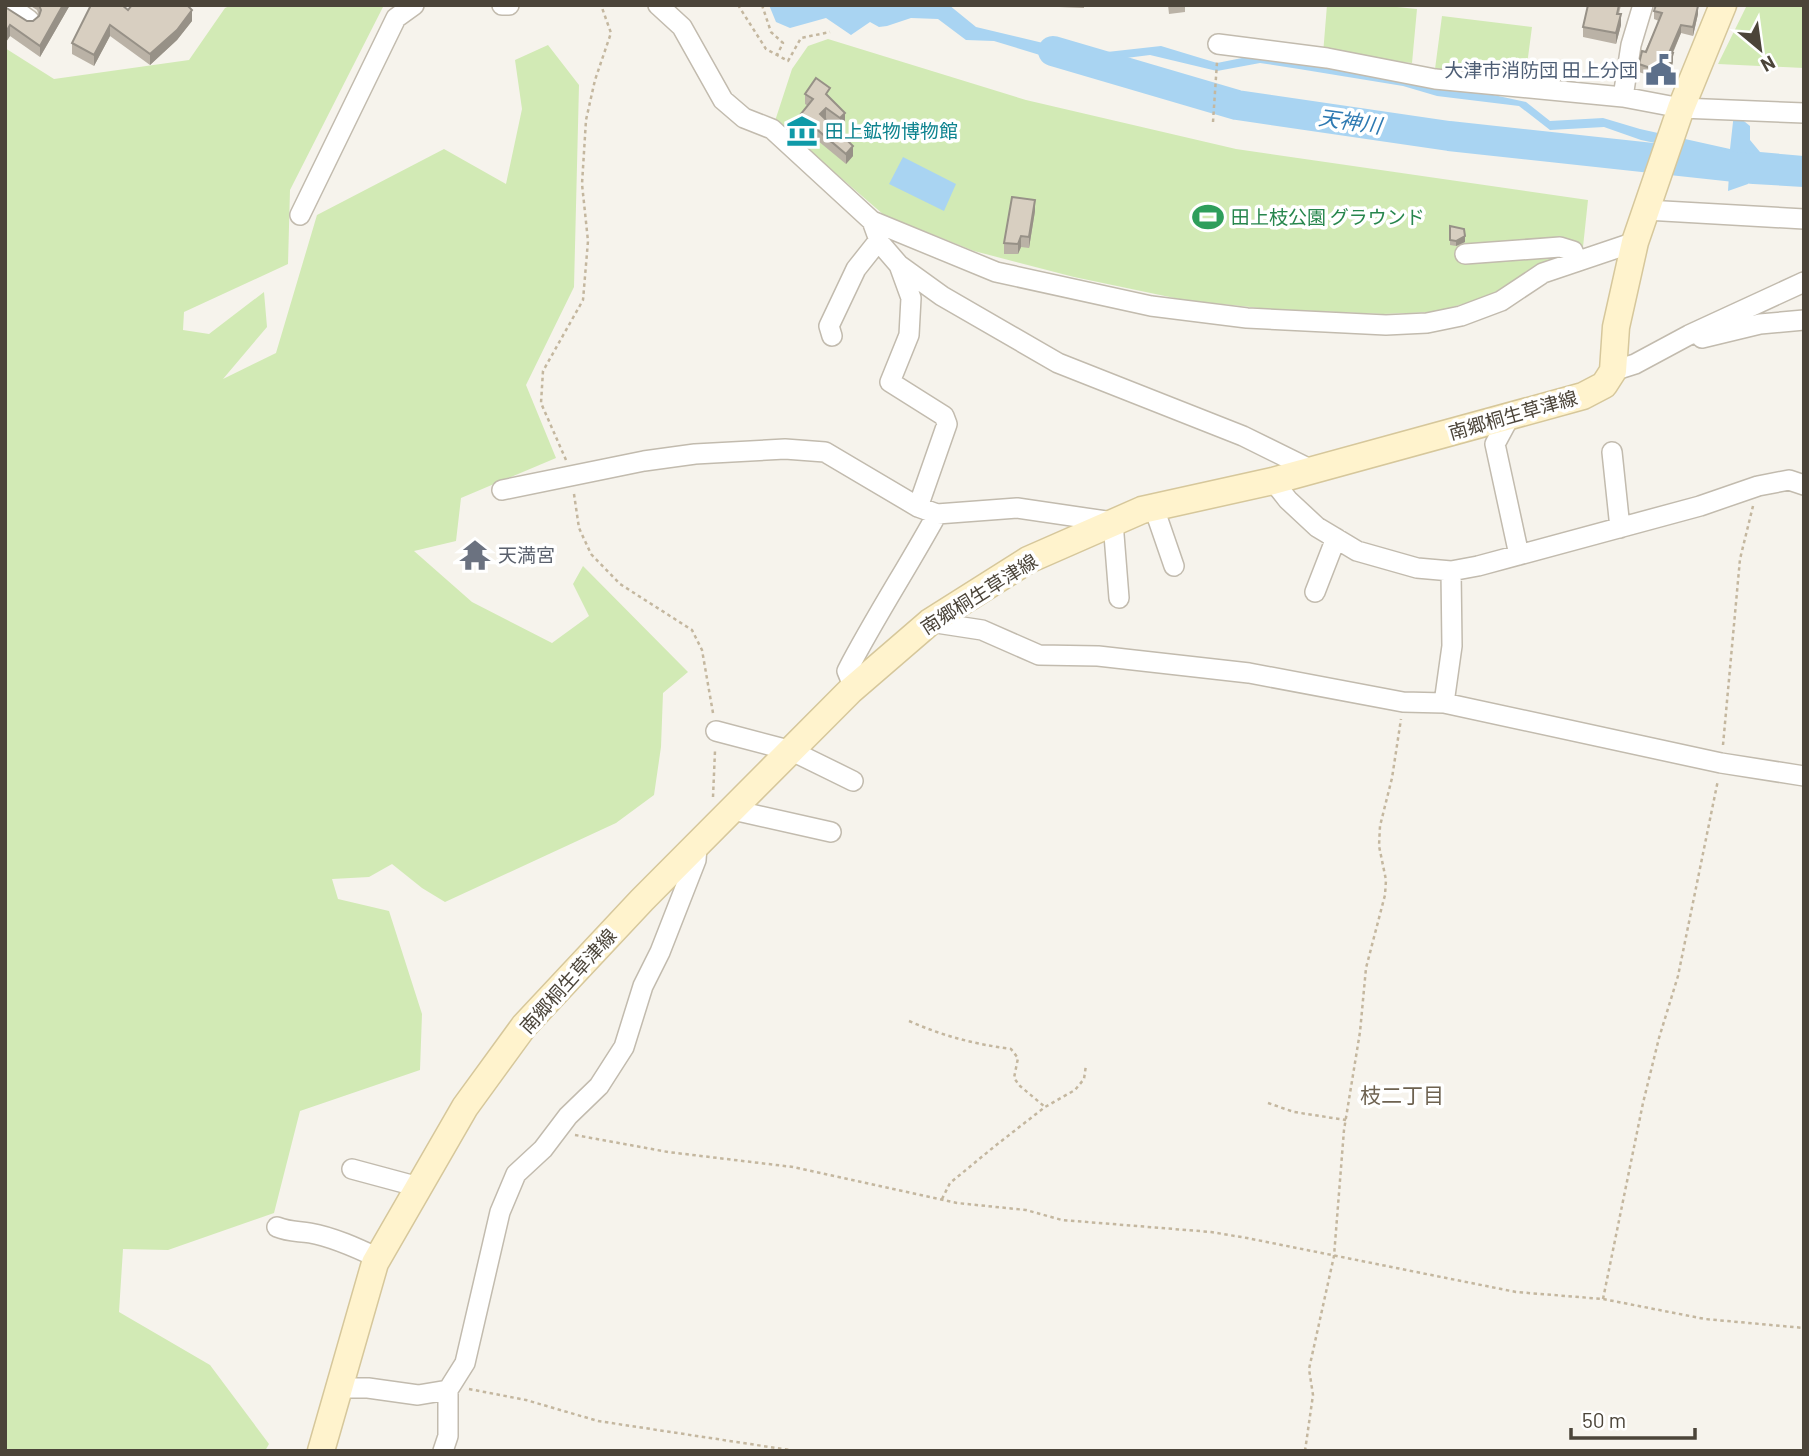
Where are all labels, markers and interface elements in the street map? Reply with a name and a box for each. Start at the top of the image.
north arrow [1725,14,1795,84]
text: N [1757,51,1780,77]
public building icon: 大津市消防団 田上分団 [1644,53,1678,87]
place label: 大津市消防団 田上分団 [1444,58,1638,81]
water label: 天神川 [1317,104,1385,138]
museum icon: 田上鉱物博物館 [785,114,819,148]
place label: 田上鉱物博物館 [825,119,958,142]
sports icon: 田上枝公園 グラウンド [1191,200,1225,234]
place label: 田上枝公園 グラウンド [1231,205,1425,228]
street label: 南郷桐生草津線 [1446,385,1580,444]
temple icon: 天満宮 [458,538,492,572]
place label: 天満宮 [498,543,555,566]
street label: 南郷桐生草津線 [916,549,1041,639]
street label: 南郷桐生草津線 [515,924,621,1038]
district label: 枝二丁目 [1360,1082,1444,1107]
scale bar [1571,1396,1695,1440]
text: 50 m [1582,1407,1626,1432]

